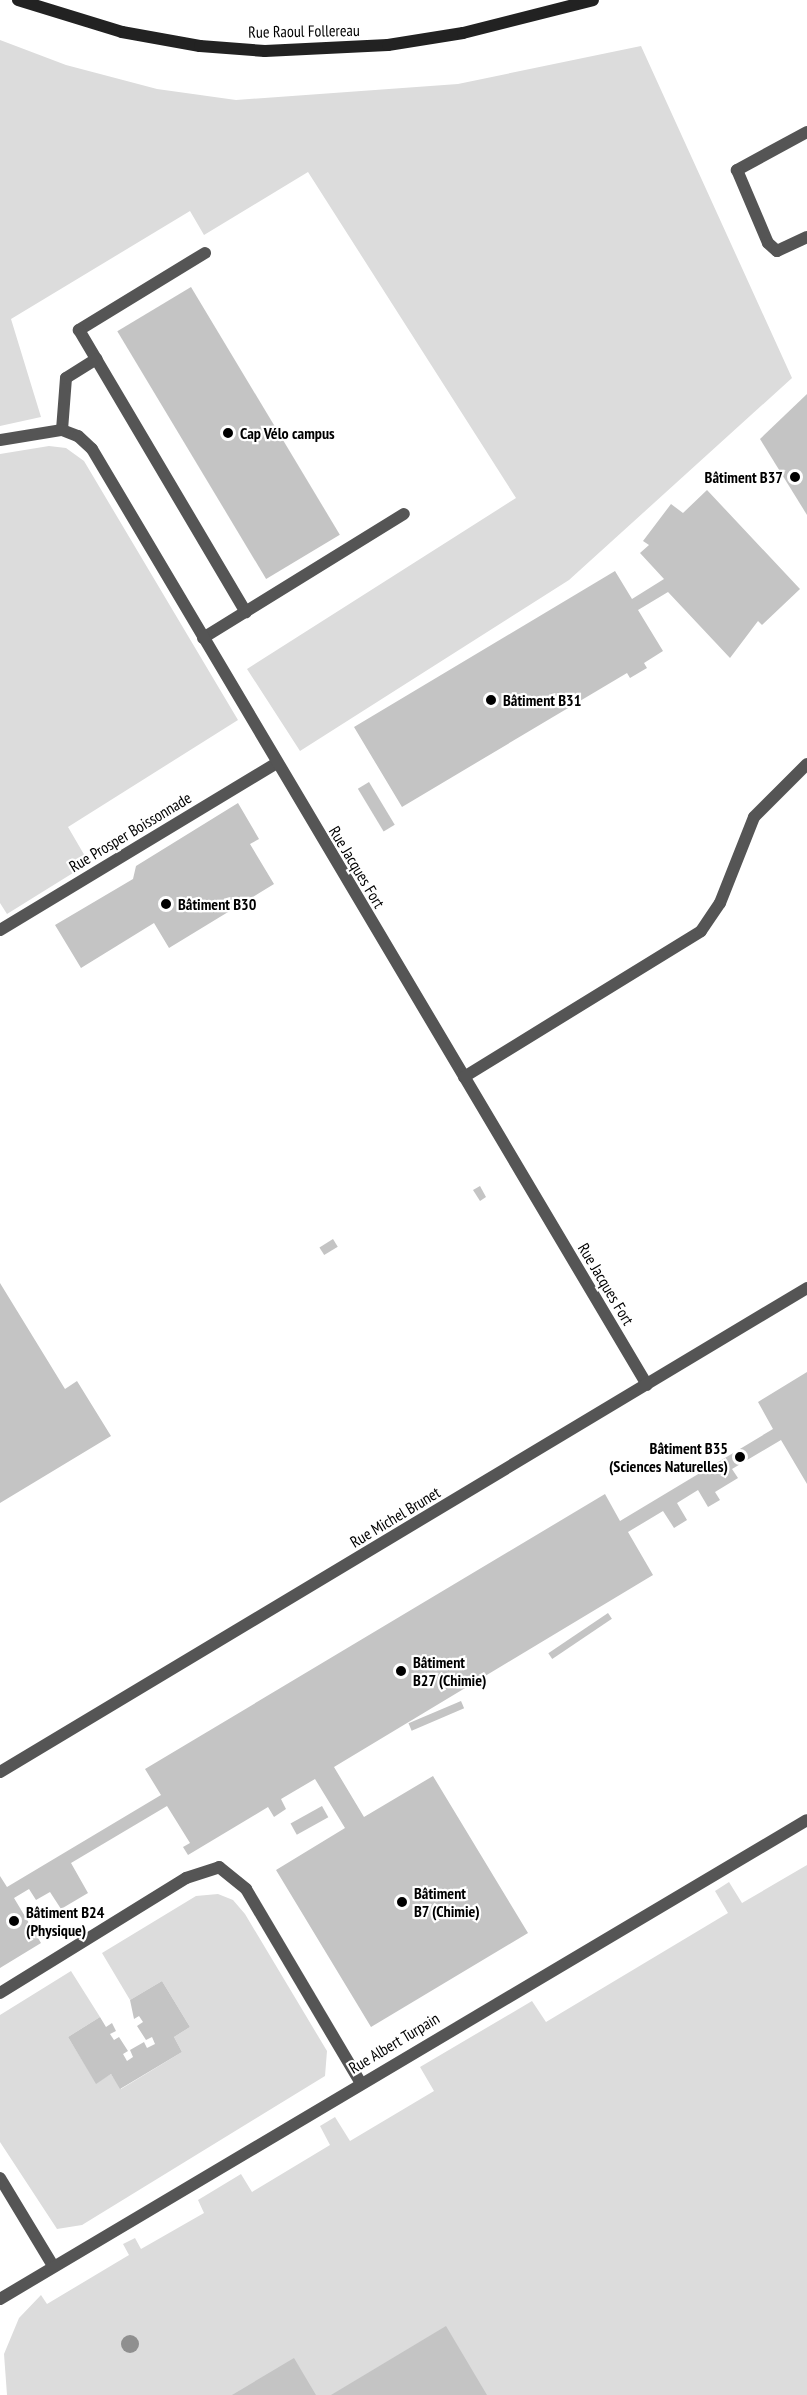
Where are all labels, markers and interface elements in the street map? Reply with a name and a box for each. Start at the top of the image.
street label: Rue Raoul Follereau [248,20,360,42]
place label: Cap Vélo campus [240,423,335,443]
marker: Cap Vélo campus [221,426,235,440]
place label: Bâtiment B37 [705,467,783,487]
marker: Bâtiment B37 [788,470,802,484]
place label: Bâtiment B31 [503,690,581,710]
marker: Bâtiment B31 [484,693,498,707]
street label: Rue Prosper Boissonnade [65,788,195,876]
street label: Rue Jacques Fort [325,823,389,911]
place label: Bâtiment B30 [178,894,256,914]
marker: Bâtiment B30 [159,897,173,911]
street label: Rue Jacques Fort [574,1240,638,1328]
place label: Bâtiment B35 (Sciences Naturelles) [609,1438,728,1476]
marker: Bâtiment B35 (Sciences Naturelles) [733,1450,747,1464]
street label: Rue Michel Brunet [346,1483,444,1551]
place label: Bâtiment B27 (Chimie) [413,1652,487,1690]
marker: Bâtiment B27 (Chimie) [394,1664,408,1678]
place label: Bâtiment B7 (Chimie) [414,1883,480,1921]
marker: Bâtiment B7 (Chimie) [395,1895,409,1909]
place label: Bâtiment B24 (Physique) [26,1902,104,1940]
marker: Bâtiment B24 (Physique) [7,1914,21,1928]
street label: Rue Albert Turpain [345,2008,443,2078]

